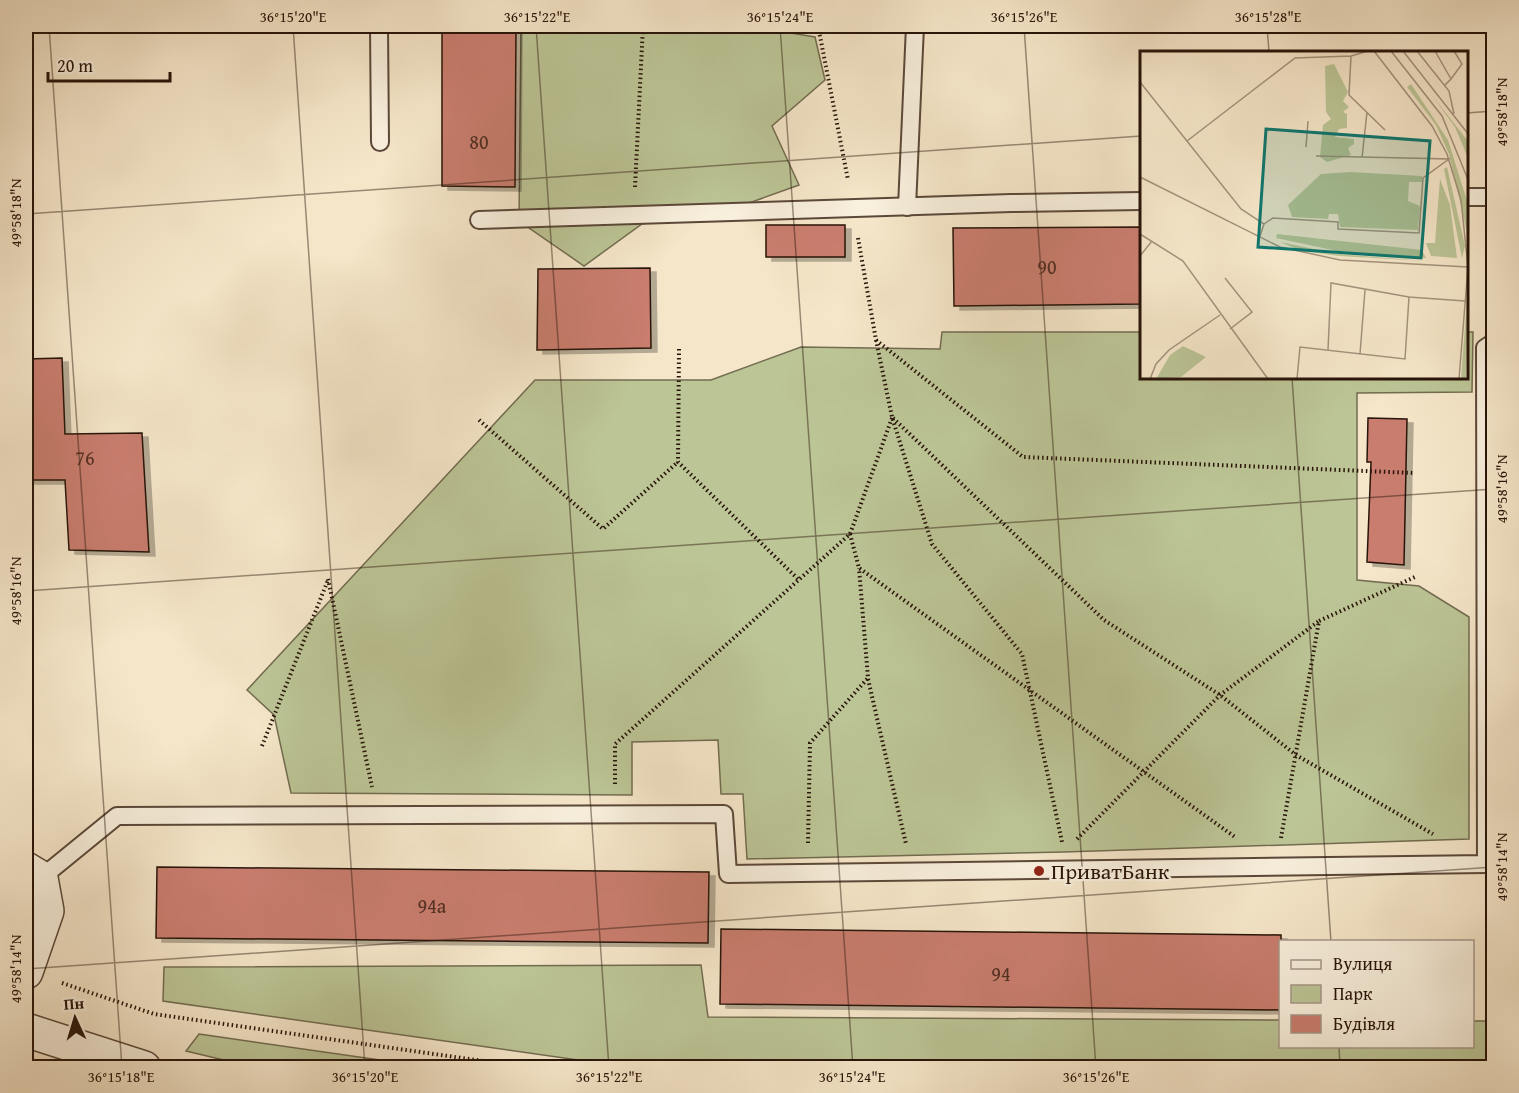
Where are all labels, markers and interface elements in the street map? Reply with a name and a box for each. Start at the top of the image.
text: 36°15'20"E [260,6,327,27]
text: 36°15'22"E [504,6,571,27]
text: 36°15'24"E [747,6,814,27]
text: 36°15'26"E [991,6,1058,27]
text: 36°15'28"E [1235,6,1302,27]
scale bar [48,45,170,83]
inset map [1140,51,1468,380]
text: 20 m [57,52,93,79]
text: 49°58'18"N [1491,77,1512,146]
house number: 80 [469,127,489,156]
text: 49°58'18"N [5,178,26,247]
house number: 90 [1037,252,1057,281]
house number: 76 [75,443,95,472]
text: 49°58'16"N [1491,454,1512,523]
text: 49°58'16"N [5,556,26,625]
text: 49°58'14"N [1491,832,1512,901]
place label: ПриватБанк [1051,855,1170,887]
marker: ПриватБанк [1032,864,1046,878]
house number: 94а [418,891,447,920]
text: 49°58'14"N [5,934,26,1003]
legend [1279,940,1474,1048]
text: Вулиця [1333,950,1392,977]
house number: 94 [991,959,1011,988]
text: Парк [1333,980,1373,1007]
north arrow [45,988,105,1048]
text: Пн [63,990,85,1016]
text: Будівля [1333,1010,1395,1037]
text: 36°15'18"E [88,1066,155,1087]
text: 36°15'20"E [332,1066,399,1087]
text: 36°15'22"E [576,1066,643,1087]
text: 36°15'24"E [819,1066,886,1087]
text: 36°15'26"E [1063,1066,1130,1087]

